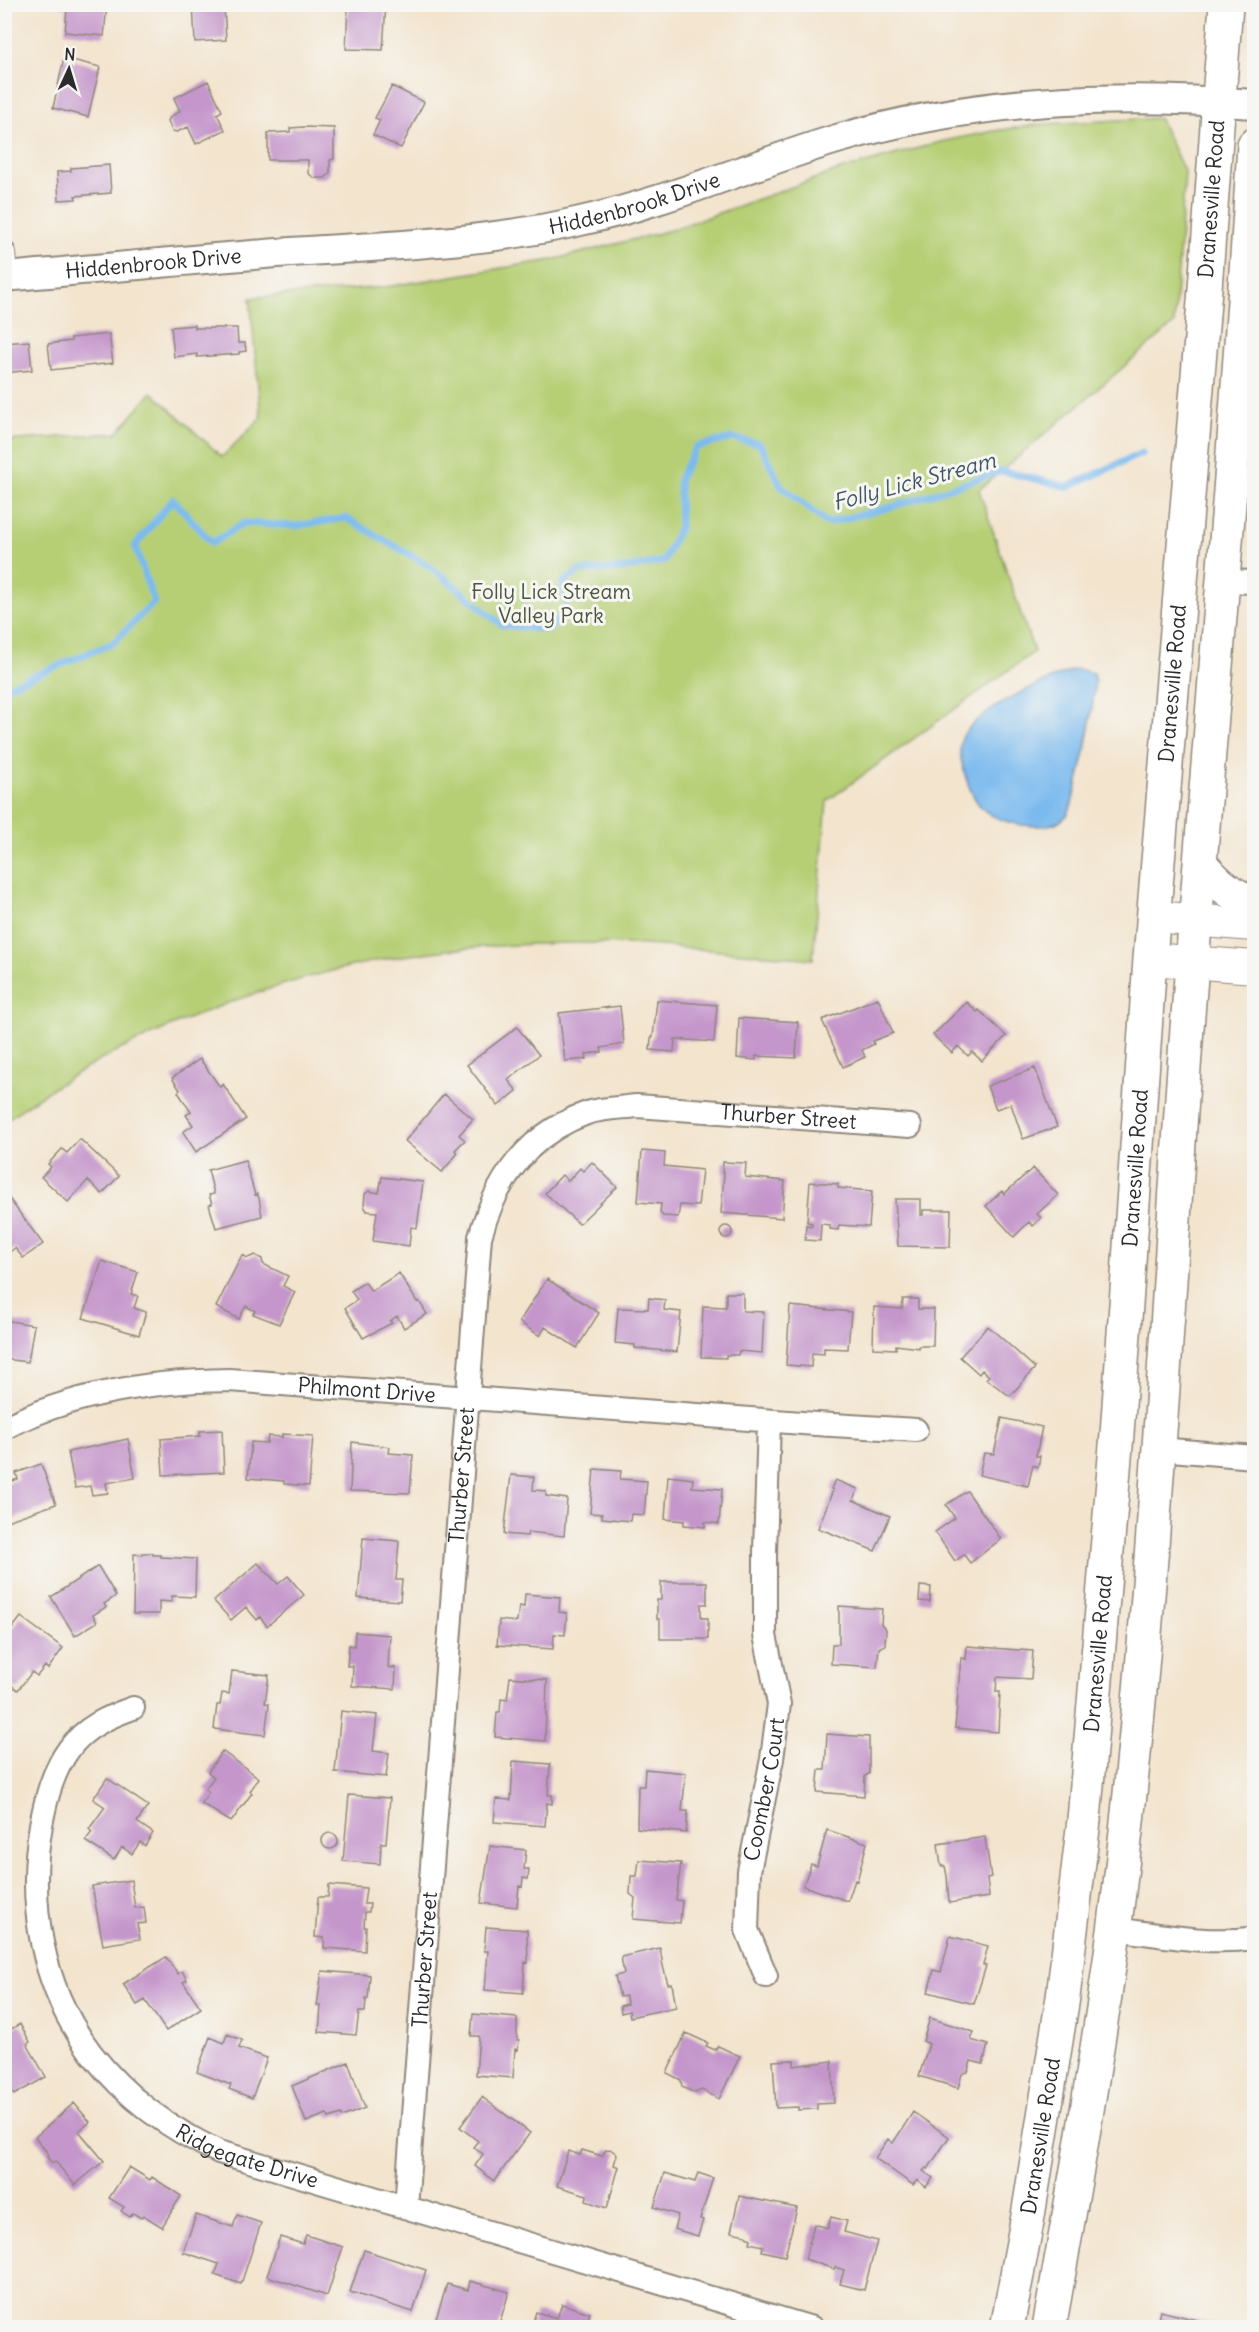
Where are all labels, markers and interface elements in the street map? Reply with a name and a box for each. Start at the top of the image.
north arrow [39,39,99,99]
text: N [64,44,76,64]
street label: Dranesville Road [1192,119,1230,279]
street label: Hiddenbrook Drive [546,166,723,240]
street label: Hiddenbrook Drive [64,242,243,285]
water label: Folly Lick Stream [830,446,999,516]
park label: Folly Lick Stream Valley Park [471,578,631,629]
street label: Dranesville Road [1152,603,1192,763]
street label: Dranesville Road [1116,1088,1154,1248]
street label: Thurber Street [719,1098,857,1135]
street label: Philmont Drive [297,1371,437,1408]
street label: Thurber Street [443,1406,480,1544]
street label: Dranesville Road [1078,1574,1118,1734]
street label: Coomber Court [737,1716,790,1863]
street label: Thurber Street [406,1891,443,2029]
street label: Dranesville Road [1014,2056,1066,2216]
street label: Ridgegate Drive [171,2118,321,2194]

